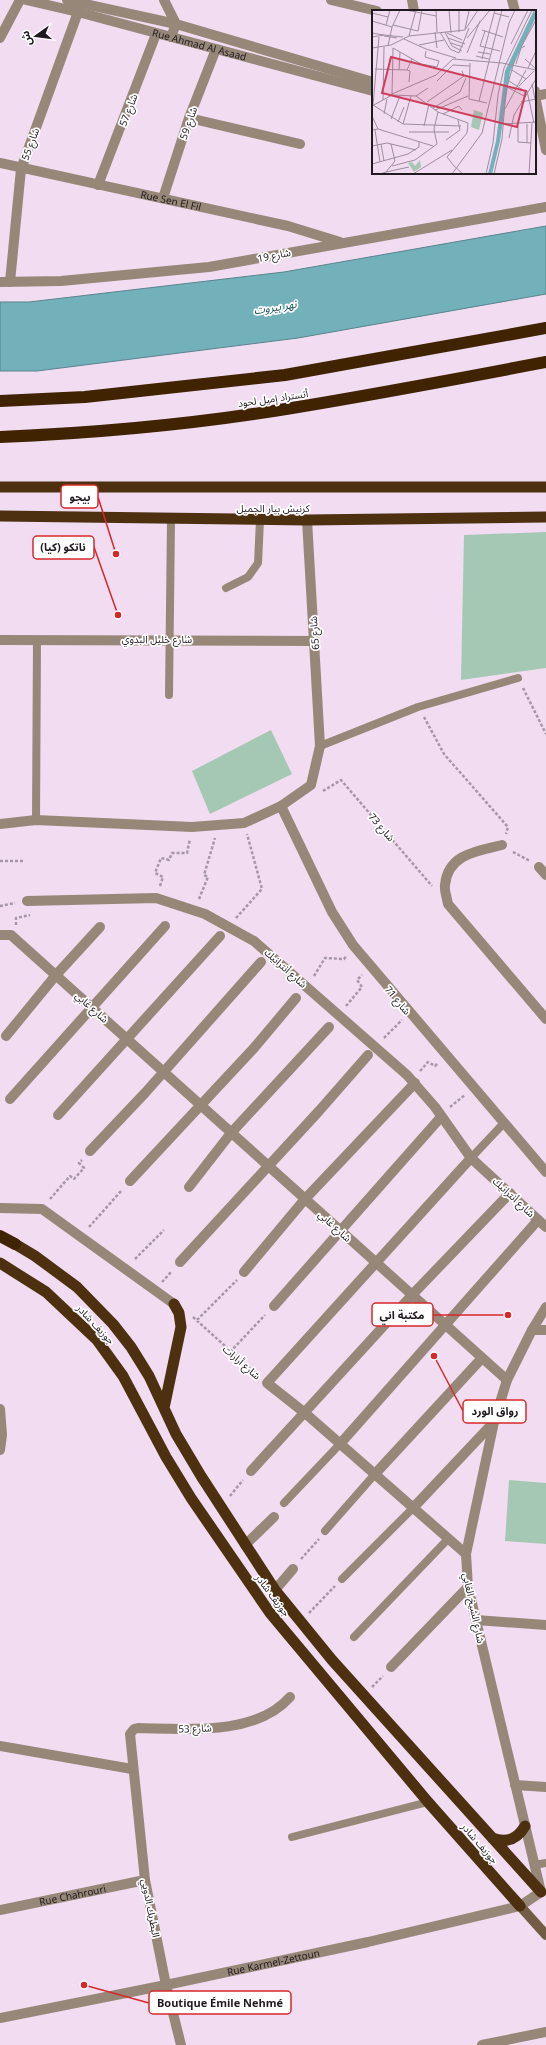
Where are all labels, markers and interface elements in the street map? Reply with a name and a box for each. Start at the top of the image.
inset map [372,10,536,174]
north arrow [16,16,56,56]
street label: Rue Ahmad Al Asaad [150,22,249,68]
text: ش [14,28,40,48]
street label: شارع 57 [113,91,144,130]
street label: شارع 59 [173,104,204,142]
street label: شارع 55 [15,125,46,164]
street label: Rue Sen El Fil [138,184,203,218]
street label: شارع 19 [256,242,293,269]
water label: نهر بيروت [252,293,300,322]
street label: أتستراد إميل لحود [237,383,310,414]
callout: بيجو [61,485,98,508]
text: بيجو [70,486,90,509]
street label: كرنيش بيار الجميل [236,498,311,519]
callout: ناتكو (كيا) [33,536,94,559]
text: ناتكو (كيا) [40,536,86,559]
street label: شارع 65 [303,615,326,650]
street label: شارع خليل البدوي [122,629,192,650]
street label: شارع 73 [363,808,401,847]
street label: شارع أنترانيك [259,943,312,994]
street label: شارع 71 [379,981,417,1020]
street label: شارع غابي [70,986,114,1029]
street label: شارع أنترانيك [487,1172,540,1223]
street label: شارع غابي [313,1205,357,1248]
street label: جوزيف شادر [70,1298,120,1350]
callout: مكتبة اني [372,1303,433,1326]
text: مكتبة اني [380,1304,424,1327]
street label: شارع أرارات [217,1339,266,1385]
callout: رواق الورد [463,1400,526,1423]
text: رواق الورد [472,1400,518,1423]
street label: جوزيف شادر [249,1568,296,1622]
street label: شارع الشيخ الغابي [456,1571,491,1645]
street label: شارع 53 [178,1717,212,1740]
street label: جوزيف شادر [455,1817,504,1869]
street label: البطريك الدويي [135,1877,166,1939]
street label: Rue Chahrouri [37,1878,108,1913]
street label: Rue Karmel-Zettoun [225,1943,322,1983]
callout: Boutique Émile Nehmé [149,1991,291,2014]
text: Boutique Émile Nehmé [157,1992,284,2015]

